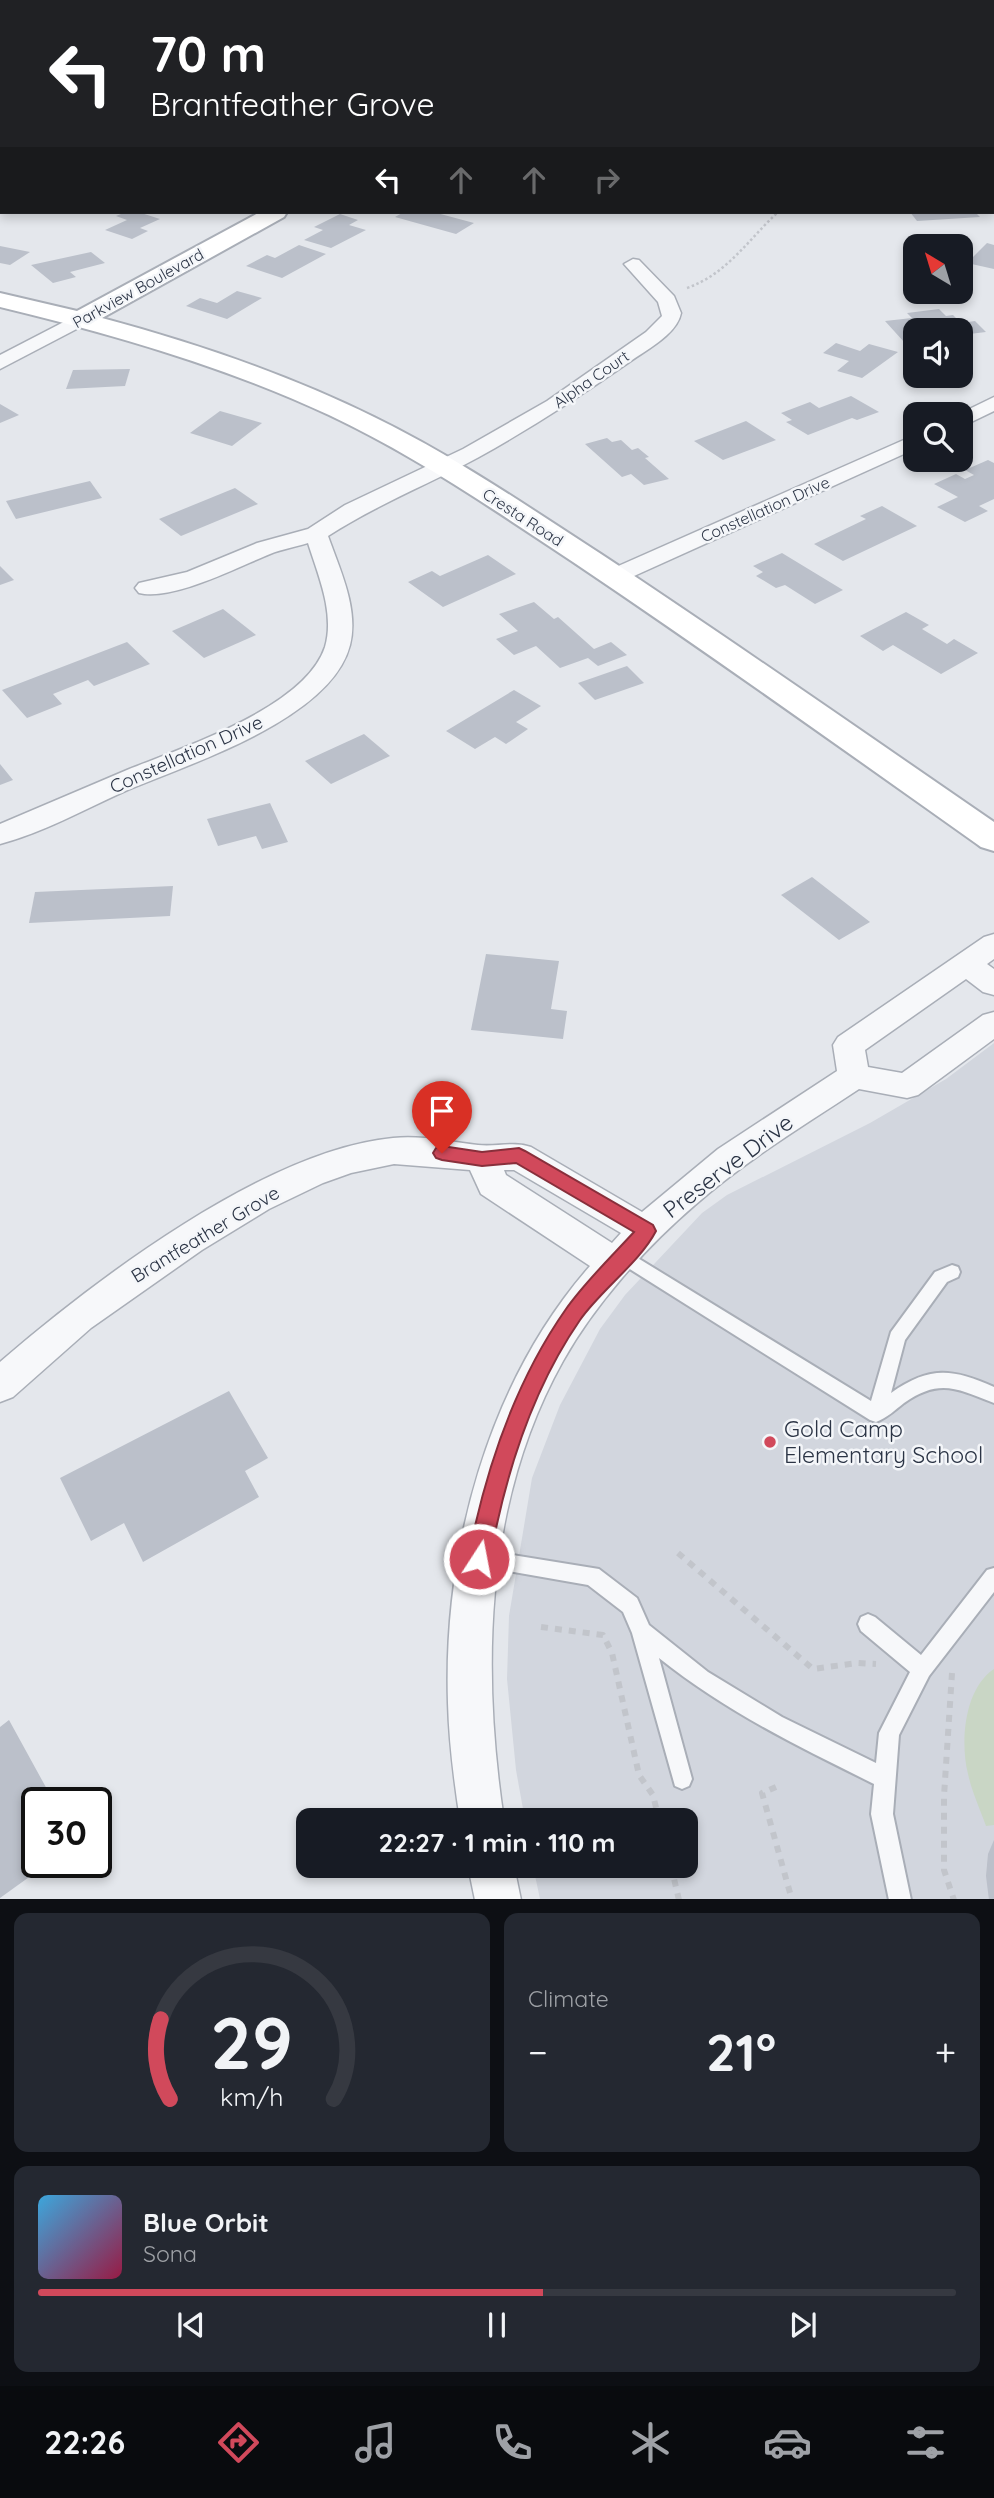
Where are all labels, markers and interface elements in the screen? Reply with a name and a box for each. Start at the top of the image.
text: 70 m [150,23,266,84]
icon: left [35,28,126,119]
text: Brantfeather Grove [150,84,435,124]
icon: left [369,161,407,199]
icon: ahead [442,161,480,199]
icon: ahead [515,161,553,199]
icon: right [588,161,626,199]
north arrow [903,234,973,304]
map controls [903,234,973,472]
street label: Parkview Boulevard [69,244,207,332]
button: sound [903,318,973,388]
street label: Alpha Court [549,346,633,412]
button: search [903,402,973,472]
street label: Constellation Drive [697,472,833,546]
street label: Cresta Road [479,484,567,550]
street label: Constellation Drive [106,709,266,799]
pin [412,1081,472,1153]
icon: arrive [423,1092,461,1130]
street label: Preserve Drive [657,1107,799,1224]
street label: Brantfeather Grove [126,1180,284,1288]
place label: Gold Camp Elementary School [784,1414,983,1469]
marker: Gold Camp Elementary School [762,1434,778,1450]
position arrow [442,1522,516,1596]
speed limit sign: 30 [21,1787,112,1878]
text: 22:27 · 1 min · 110 m [379,1826,615,1859]
text: Climate [528,1984,609,2013]
text: 29 [211,1996,293,2087]
text: 21° [706,2019,776,2084]
text: − [528,2028,548,2076]
text: + [935,2028,956,2076]
text: km/h [220,2080,284,2111]
text: Blue Orbit [143,2206,269,2239]
text: Sona [143,2239,197,2268]
icon: previous [172,2306,210,2344]
icon: pause [478,2306,516,2344]
icon: next [784,2306,822,2344]
icon: directions [214,2418,263,2467]
icon: music [351,2418,400,2467]
icon: phone [488,2418,537,2467]
icon: climate [626,2418,675,2467]
icon: car [763,2418,812,2467]
icon: filters [901,2418,950,2467]
text: 22:26 [44,2422,125,2462]

